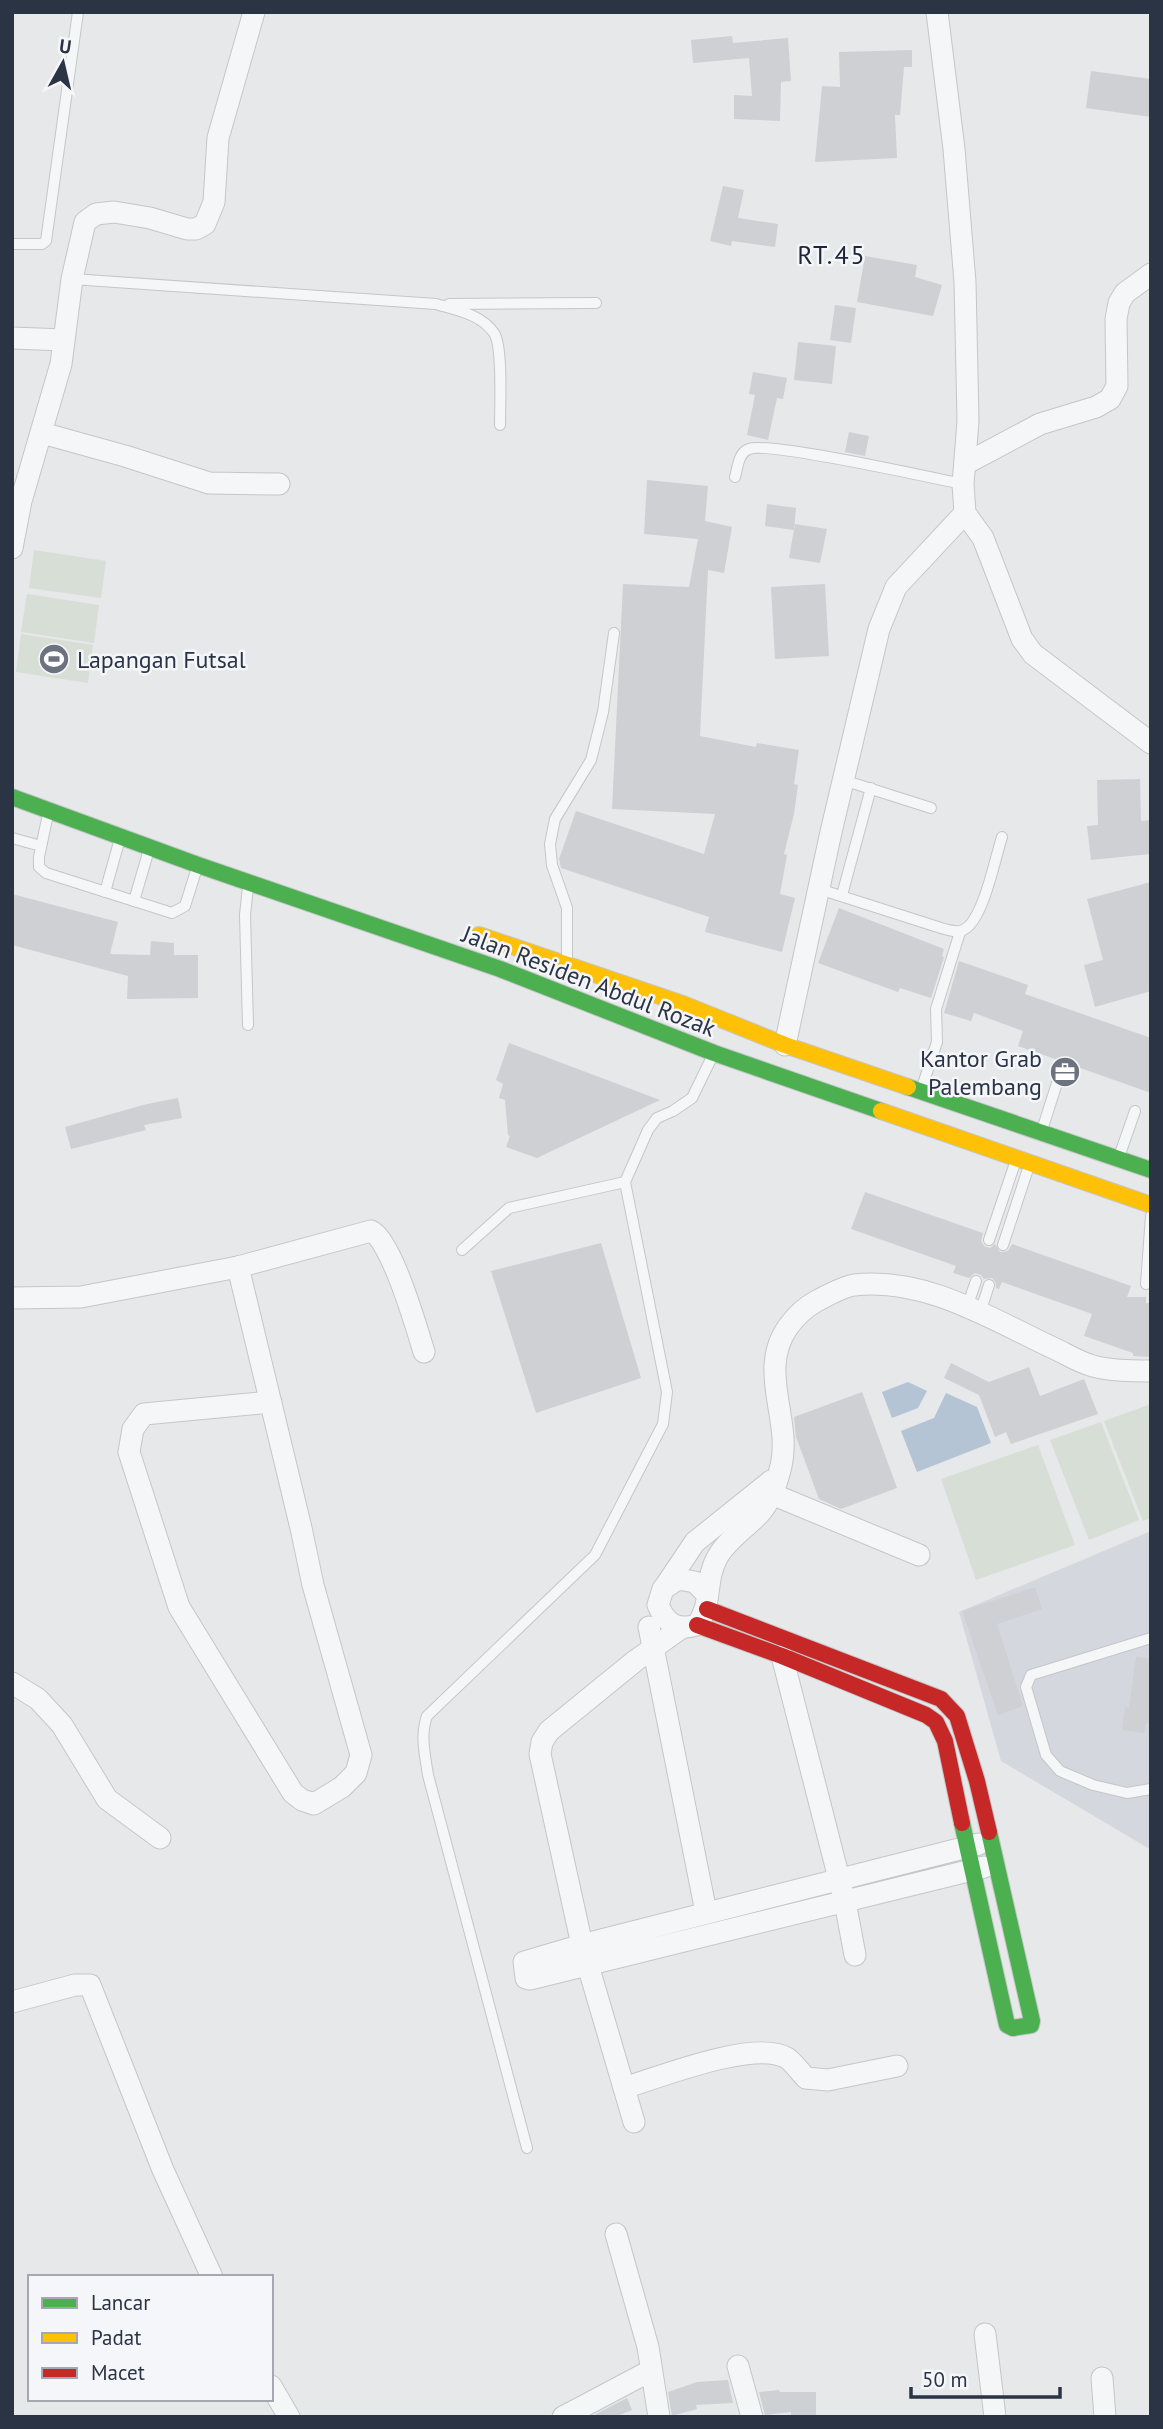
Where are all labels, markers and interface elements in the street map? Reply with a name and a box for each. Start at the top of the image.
north arrow [28,28,98,98]
text: U [58,33,73,59]
district label: RT.45 [797,238,867,271]
sports icon: Lapangan Futsal [37,642,71,676]
place label: Lapangan Futsal [77,644,246,675]
street label: Jalan Residen Abdul Rozak [457,918,721,1044]
place label: Kantor Grab Palembang [920,1043,1042,1102]
office icon: Kantor Grab Palembang [1048,1055,1082,1089]
legend [28,2275,273,2401]
text: Lancar [91,2289,150,2316]
text: Padat [91,2324,141,2351]
scale bar [911,2356,1060,2400]
text: Macet [91,2359,145,2386]
text: 50 m [922,2366,968,2393]

